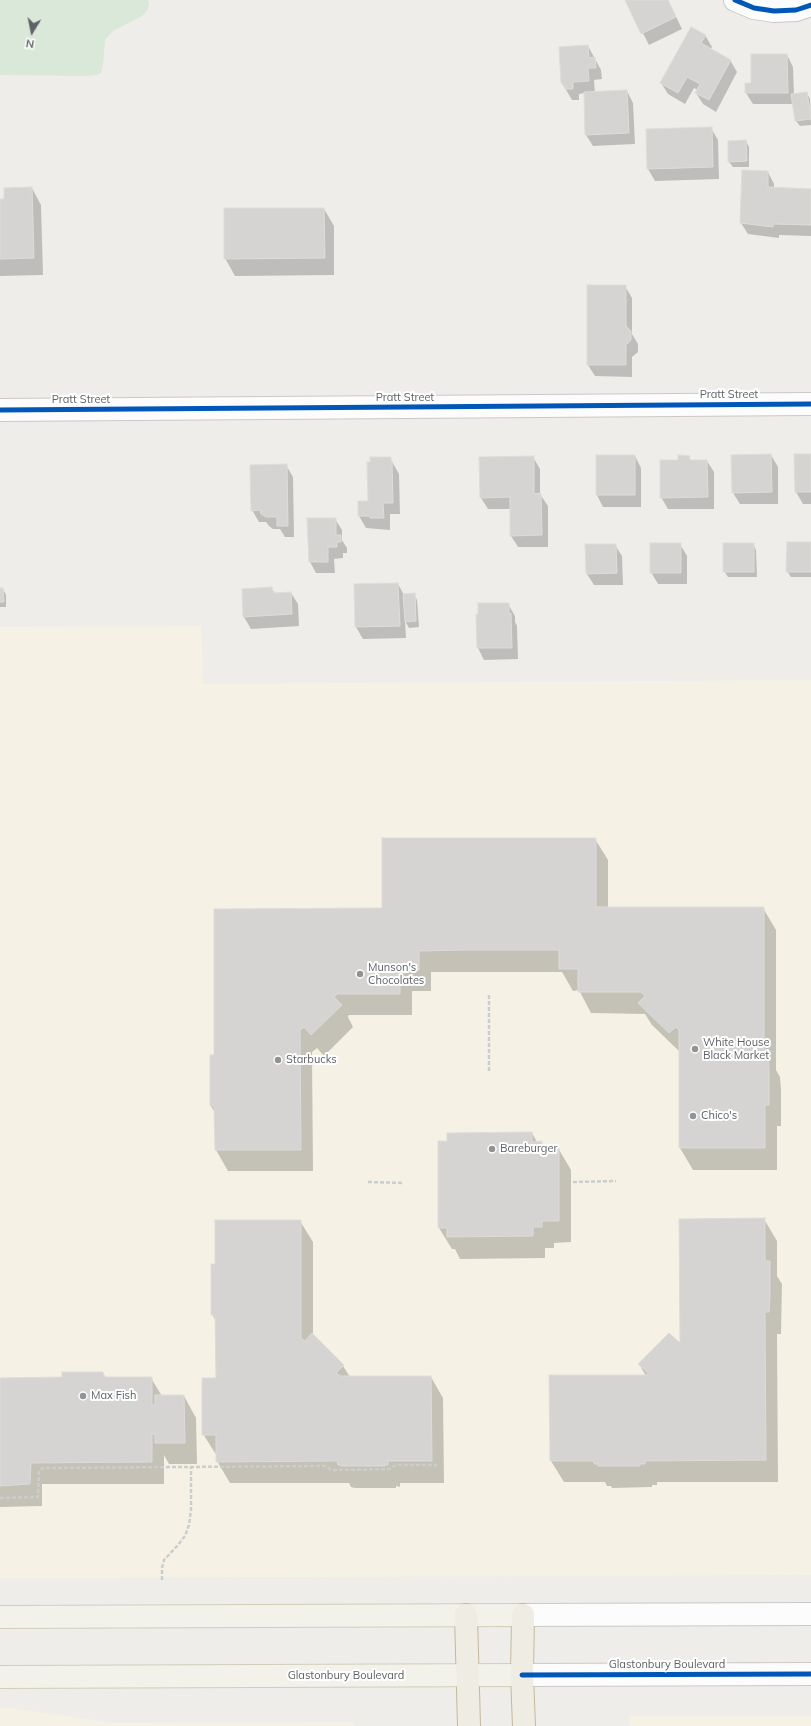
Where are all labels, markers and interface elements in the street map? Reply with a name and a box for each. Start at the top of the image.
north arrow [12,12,52,52]
text: N [25,36,35,51]
street label: Pratt Street [700,388,758,402]
street label: Pratt Street [376,391,434,405]
street label: Pratt Street [52,393,110,407]
place label: Munson's Chocolates [368,961,424,987]
marker: Munson's Chocolates [355,969,365,979]
place label: White House Black Market [703,1036,769,1062]
marker: White House Black Market [690,1044,700,1054]
place label: Starbucks [286,1053,337,1067]
marker: Starbucks [273,1055,283,1065]
place label: Chico's [701,1109,737,1123]
marker: Chico's [688,1111,698,1121]
place label: Bareburger [500,1142,557,1156]
marker: Bareburger [487,1144,497,1154]
place label: Max Fish [91,1389,136,1403]
marker: Max Fish [78,1391,88,1401]
street label: Glastonbury Boulevard [609,1658,725,1672]
street label: Glastonbury Boulevard [288,1669,404,1683]

